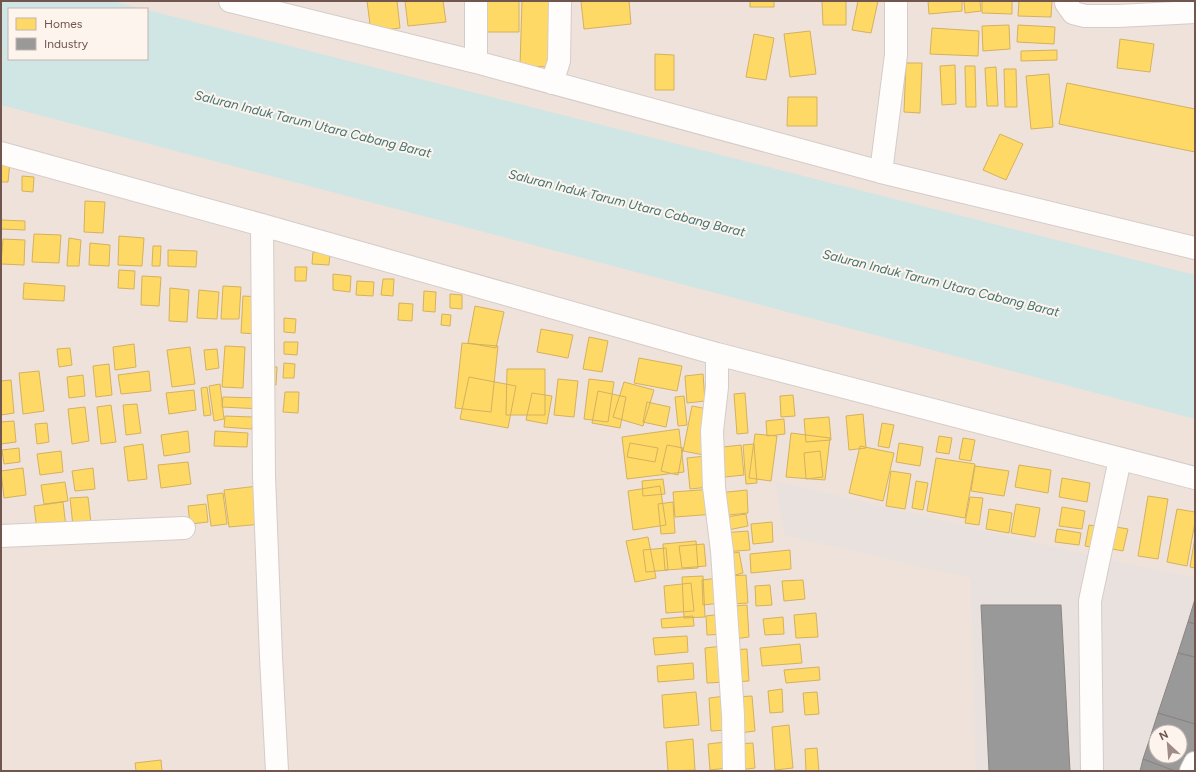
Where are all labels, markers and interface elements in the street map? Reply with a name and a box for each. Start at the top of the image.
legend [8,8,148,60]
text: Homes [44,17,83,31]
text: Industry [44,37,89,51]
water label: Saluran Induk Tarum Utara Cabang Barat [193,87,434,161]
water label: Saluran Induk Tarum Utara Cabang Barat [507,166,748,240]
water label: Saluran Induk Tarum Utara Cabang Barat [821,246,1062,320]
north arrow [1148,724,1188,764]
text: N [1157,728,1171,743]

